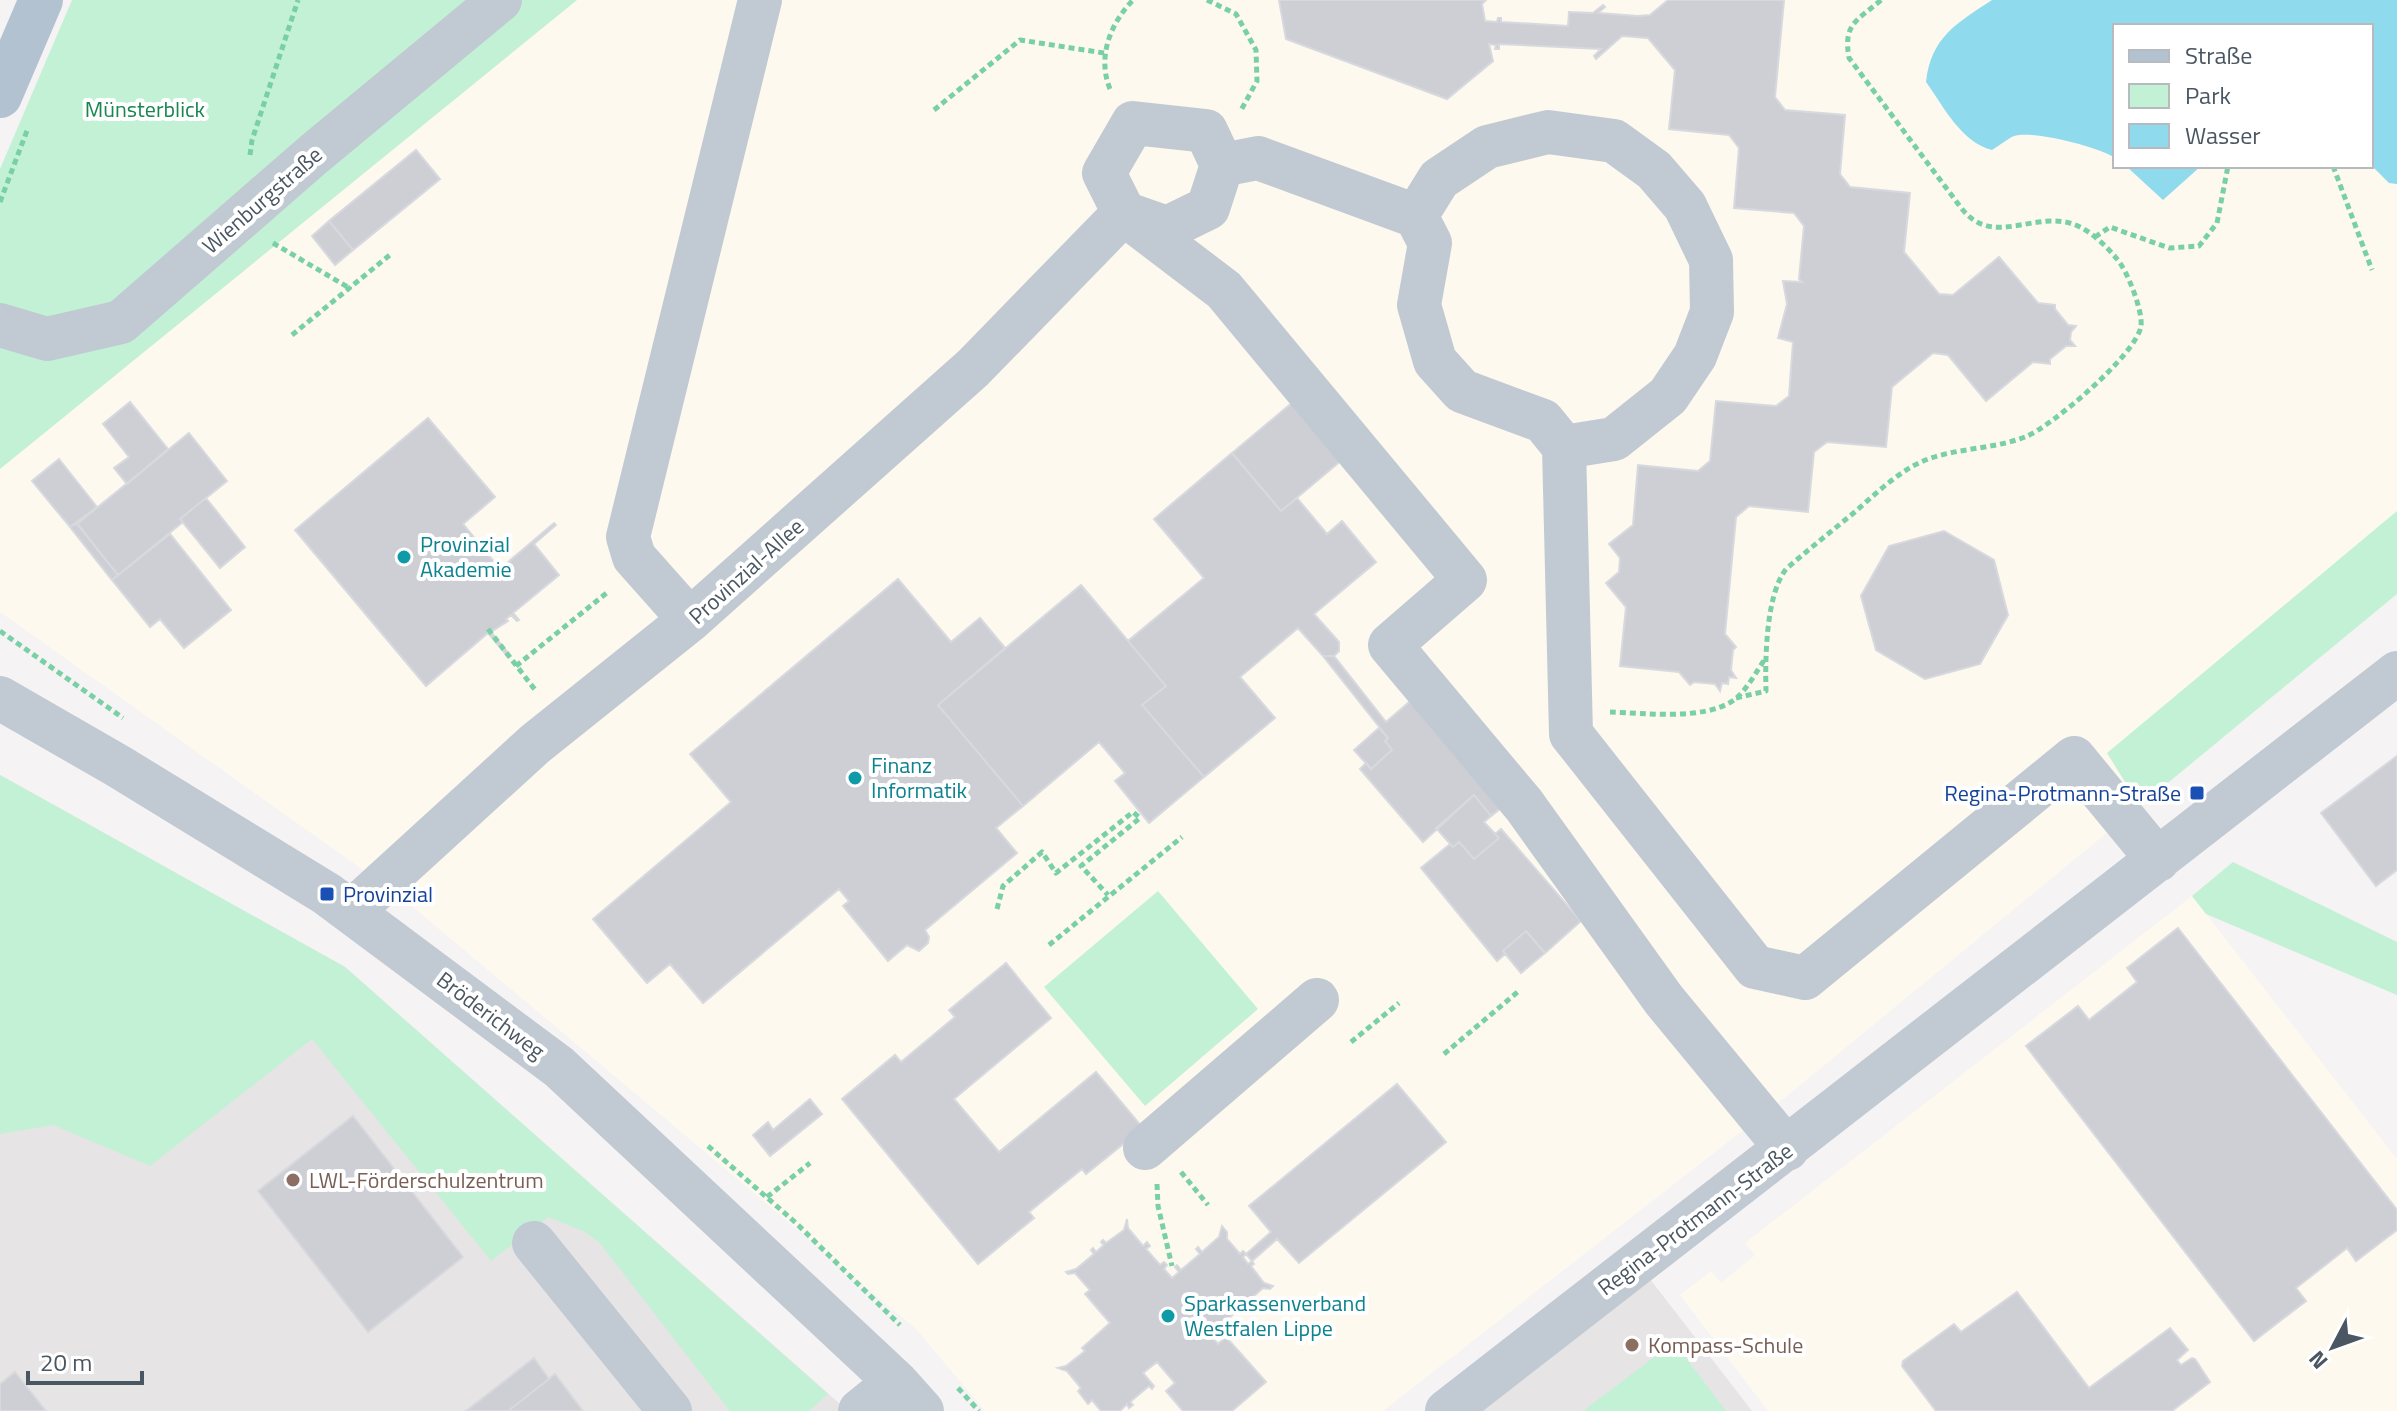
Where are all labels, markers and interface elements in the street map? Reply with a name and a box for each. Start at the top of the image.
legend [2113,24,2373,168]
text: Straße [2185,37,2252,73]
text: Park [2185,77,2231,113]
park label: Münsterblick [85,92,206,126]
text: Wasser [2185,117,2261,153]
street label: Wienburgstraße [194,138,330,262]
street label: Provinzial-Allee [681,510,811,632]
place label: Provinzial Akademie [420,527,512,586]
marker: Provinzial Akademie [395,548,413,566]
place label: Finanz Informatik [871,748,967,807]
marker: Finanz Informatik [846,769,864,787]
place label: Regina-Protmann-Straße [1944,776,2181,810]
marker: Regina-Protmann-Straße [2188,784,2206,802]
place label: Provinzial [343,877,433,911]
marker: Provinzial [318,885,336,903]
street label: Bröderichweg [430,963,552,1067]
street label: Regina-Protmann-Straße [1590,1134,1800,1304]
place label: LWL-Förderschulzentrum [309,1163,544,1197]
marker: LWL-Förderschulzentrum [284,1171,302,1189]
place label: Sparkassenverband Westfalen Lippe [1184,1286,1366,1345]
marker: Sparkassenverband Westfalen Lippe [1159,1307,1177,1325]
north arrow [2293,1307,2373,1387]
place label: Kompass-Schule [1648,1328,1803,1362]
scale bar [28,1335,142,1385]
marker: Kompass-Schule [1623,1336,1641,1354]
text: N [2300,1343,2336,1377]
text: 20 m [40,1344,92,1380]

